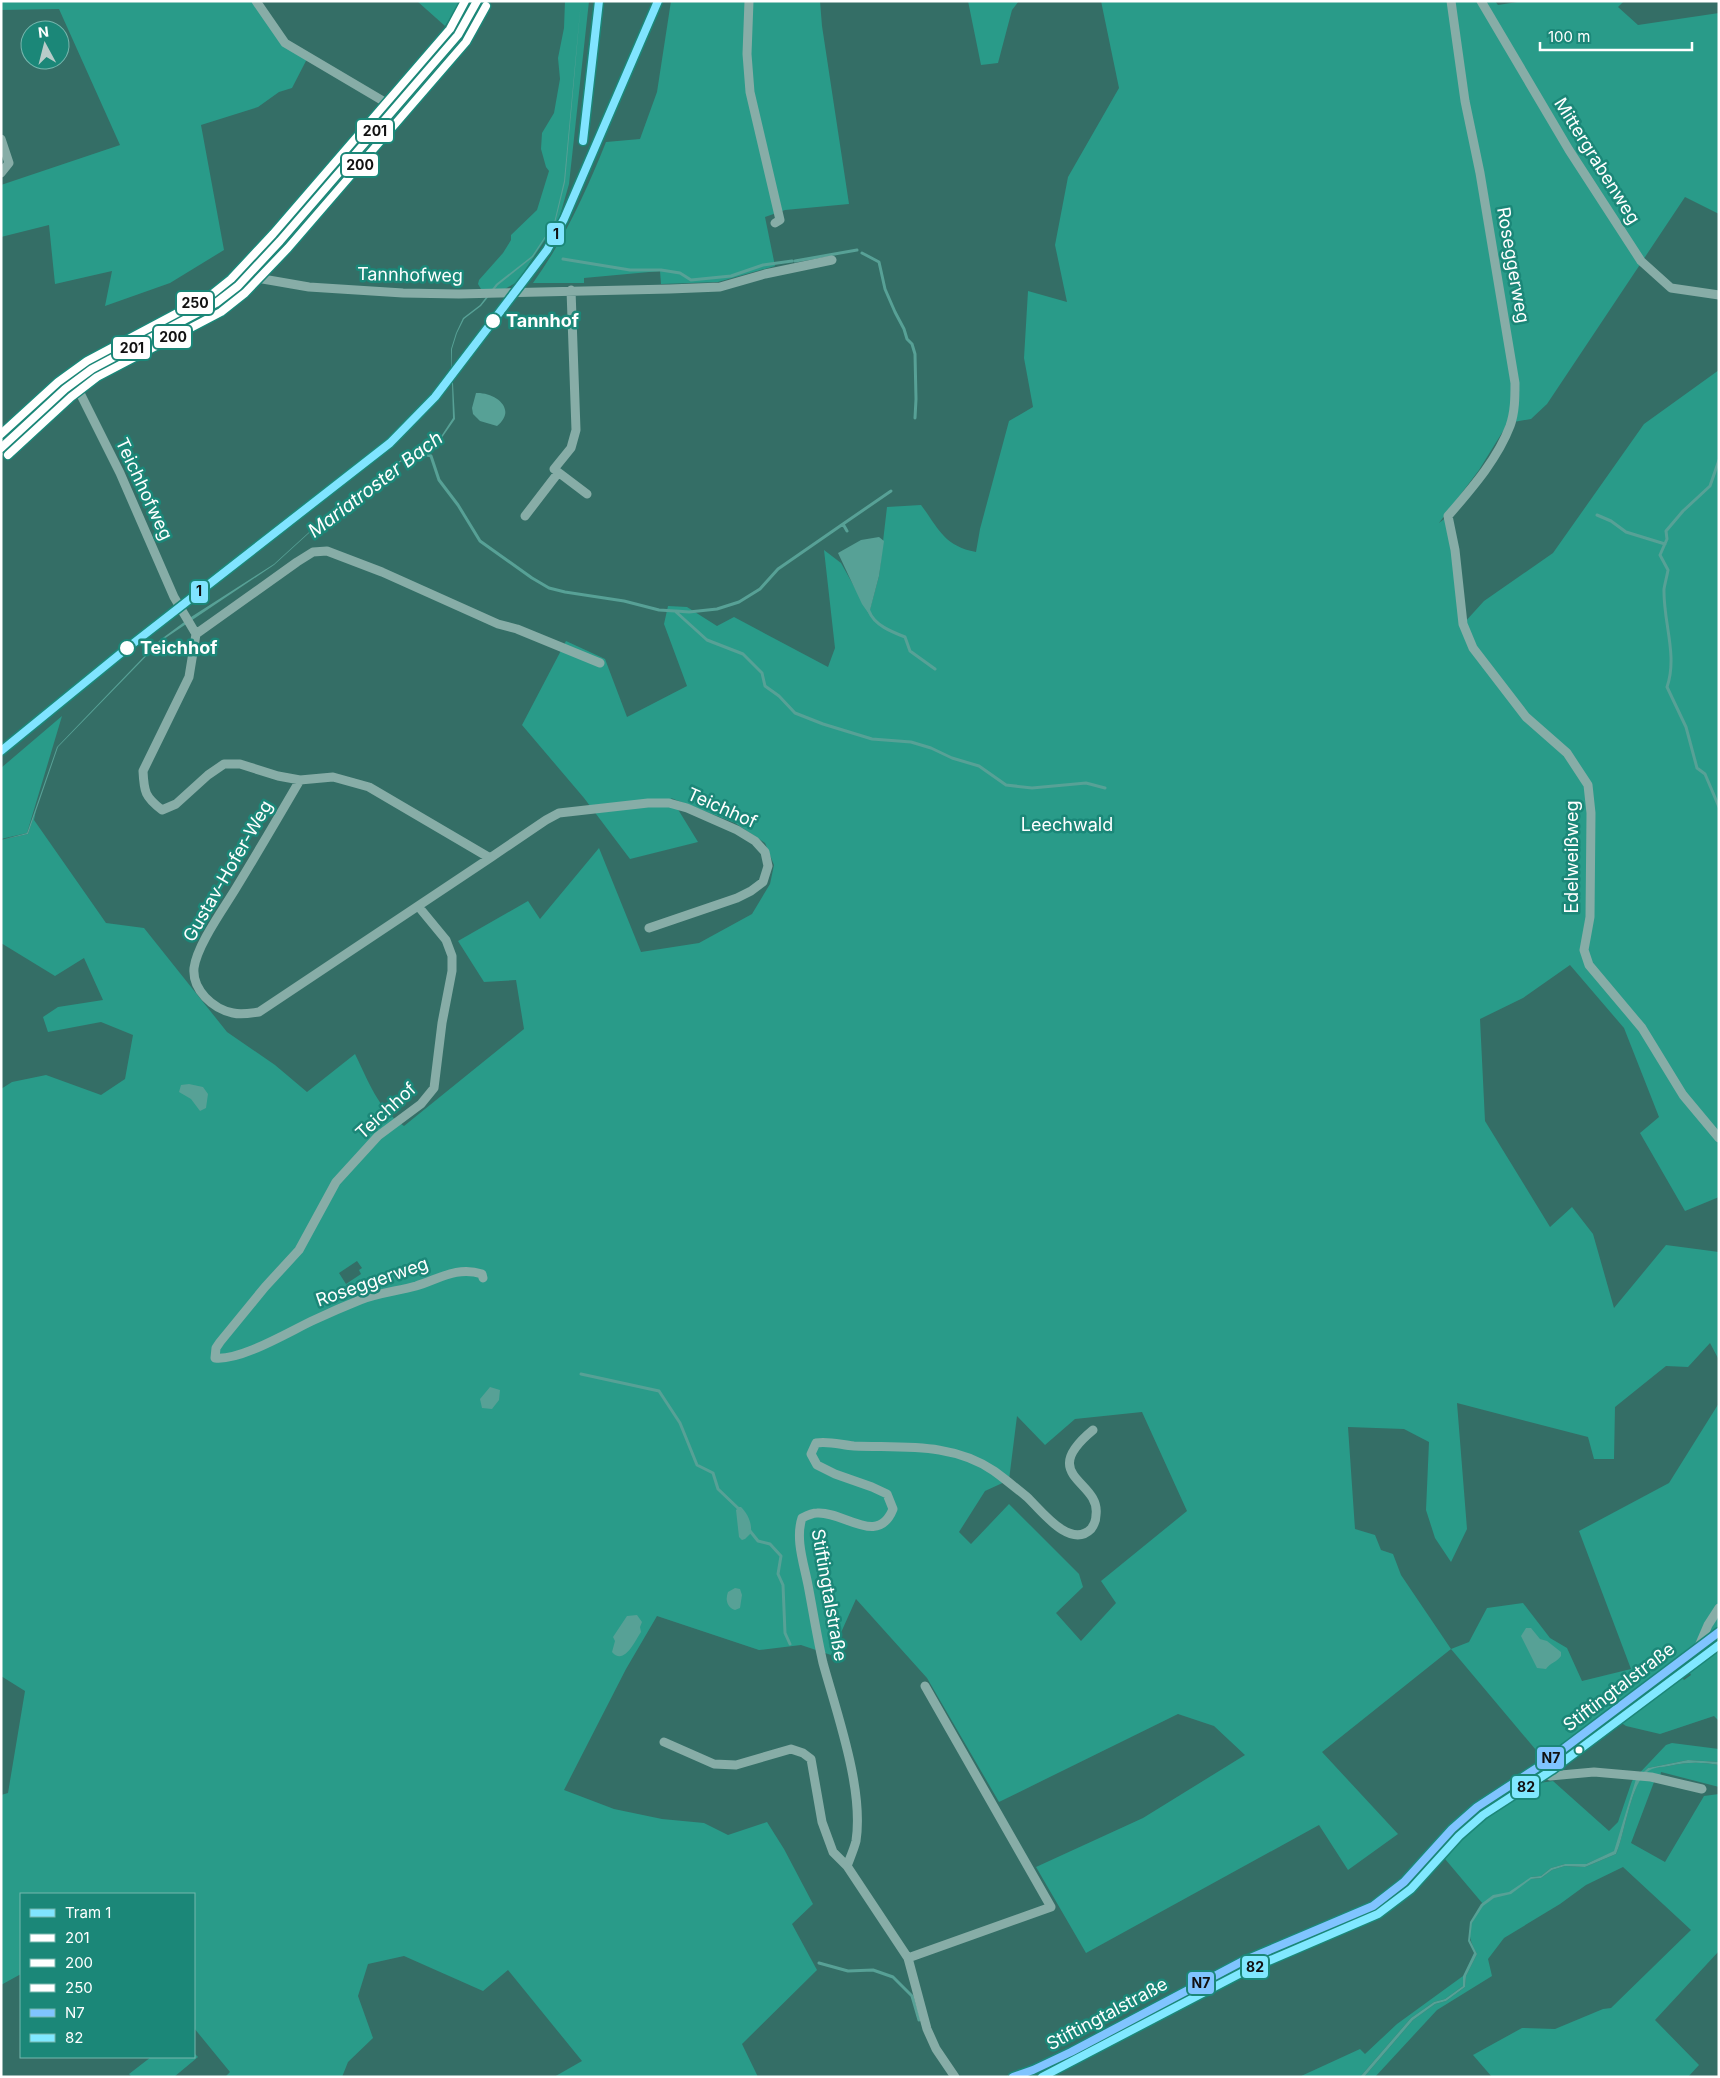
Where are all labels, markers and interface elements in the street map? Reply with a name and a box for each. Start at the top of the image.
north arrow [20,20,70,70]
scale bar [1540,20,1692,52]
text: N [37,23,50,41]
text: 100 m [1548,27,1590,46]
street label: Mittergrabenweg [1550,94,1645,228]
line badge: 201 [356,119,394,143]
text: 201 [363,122,387,139]
line badge: 200 [341,153,379,177]
text: 200 [346,156,374,173]
street label: Roseggerweg [1493,205,1534,325]
line badge: 1 [546,222,565,246]
text: 1 [553,225,559,242]
street label: Tannhofweg [357,263,463,286]
line badge: 250 [176,291,214,315]
text: 250 [181,294,209,311]
place label: Tannhof [506,310,579,331]
marker: Tannhof [484,312,502,330]
line badge: 200 [153,325,192,349]
text: 200 [159,328,187,345]
line badge: 201 [112,336,151,360]
text: 201 [120,339,144,356]
water label: Mariatroster Bach [303,426,447,543]
street label: Teichhofweg [112,434,177,543]
line badge: 1 [190,580,209,604]
text: 1 [196,582,202,599]
place label: Teichhof [140,637,217,658]
marker: Teichhof [118,639,136,657]
street label: Teichhof [684,783,761,832]
street label: Gustav-Hofer-Weg [179,796,277,945]
street label: Edelweißweg [1561,801,1582,913]
park label: Leechwald [1021,814,1113,835]
street label: Teichhof [351,1078,420,1143]
street label: Roseggerweg [313,1252,431,1311]
street label: Stiftingtalstraße [808,1527,851,1663]
street label: Stiftingtalstraße [1559,1638,1679,1735]
unlabelled marker [1574,1745,1584,1755]
line badge: N7 [1536,1746,1565,1770]
text: N7 [1542,1749,1560,1766]
line badge: 82 [1511,1775,1540,1799]
text: 82 [1517,1778,1535,1795]
legend [20,1893,195,2058]
text: Tram 1 [65,1903,111,1922]
text: 201 [65,1928,90,1947]
text: 200 [65,1953,93,1972]
line badge: 82 [1241,1955,1269,1979]
text: 82 [1246,1958,1264,1975]
line badge: N7 [1187,1971,1215,1995]
street label: Stiftingtalstraße [1043,1973,1171,2054]
text: N7 [1192,1974,1210,1991]
text: 250 [65,1978,93,1997]
text: N7 [65,2003,85,2022]
text: 82 [65,2028,83,2047]

